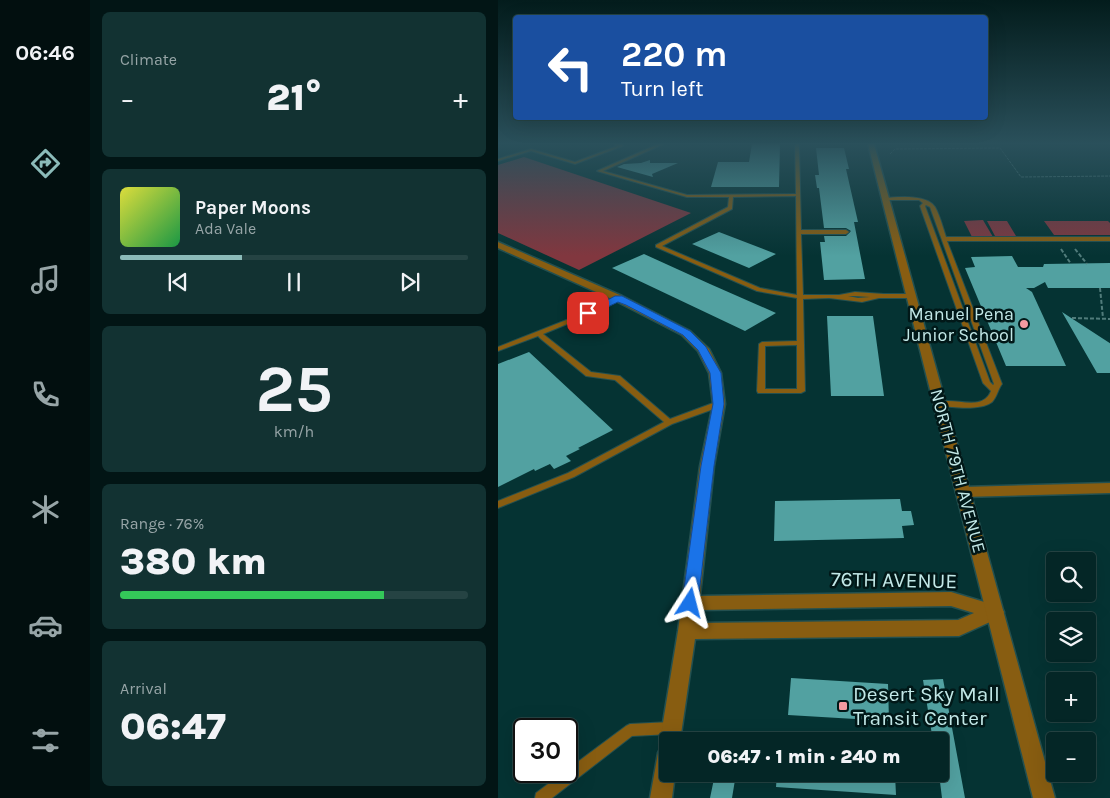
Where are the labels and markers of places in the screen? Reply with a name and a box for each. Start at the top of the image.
pin [567,292,609,334]
place label: Manuel Pena Junior School [903,303,1014,346]
marker: Manuel Pena Junior School [1018,318,1030,330]
place label: Desert Sky Mall Transit Center [853,682,1000,730]
marker: Desert Sky Mall Transit Center [837,700,849,712]

